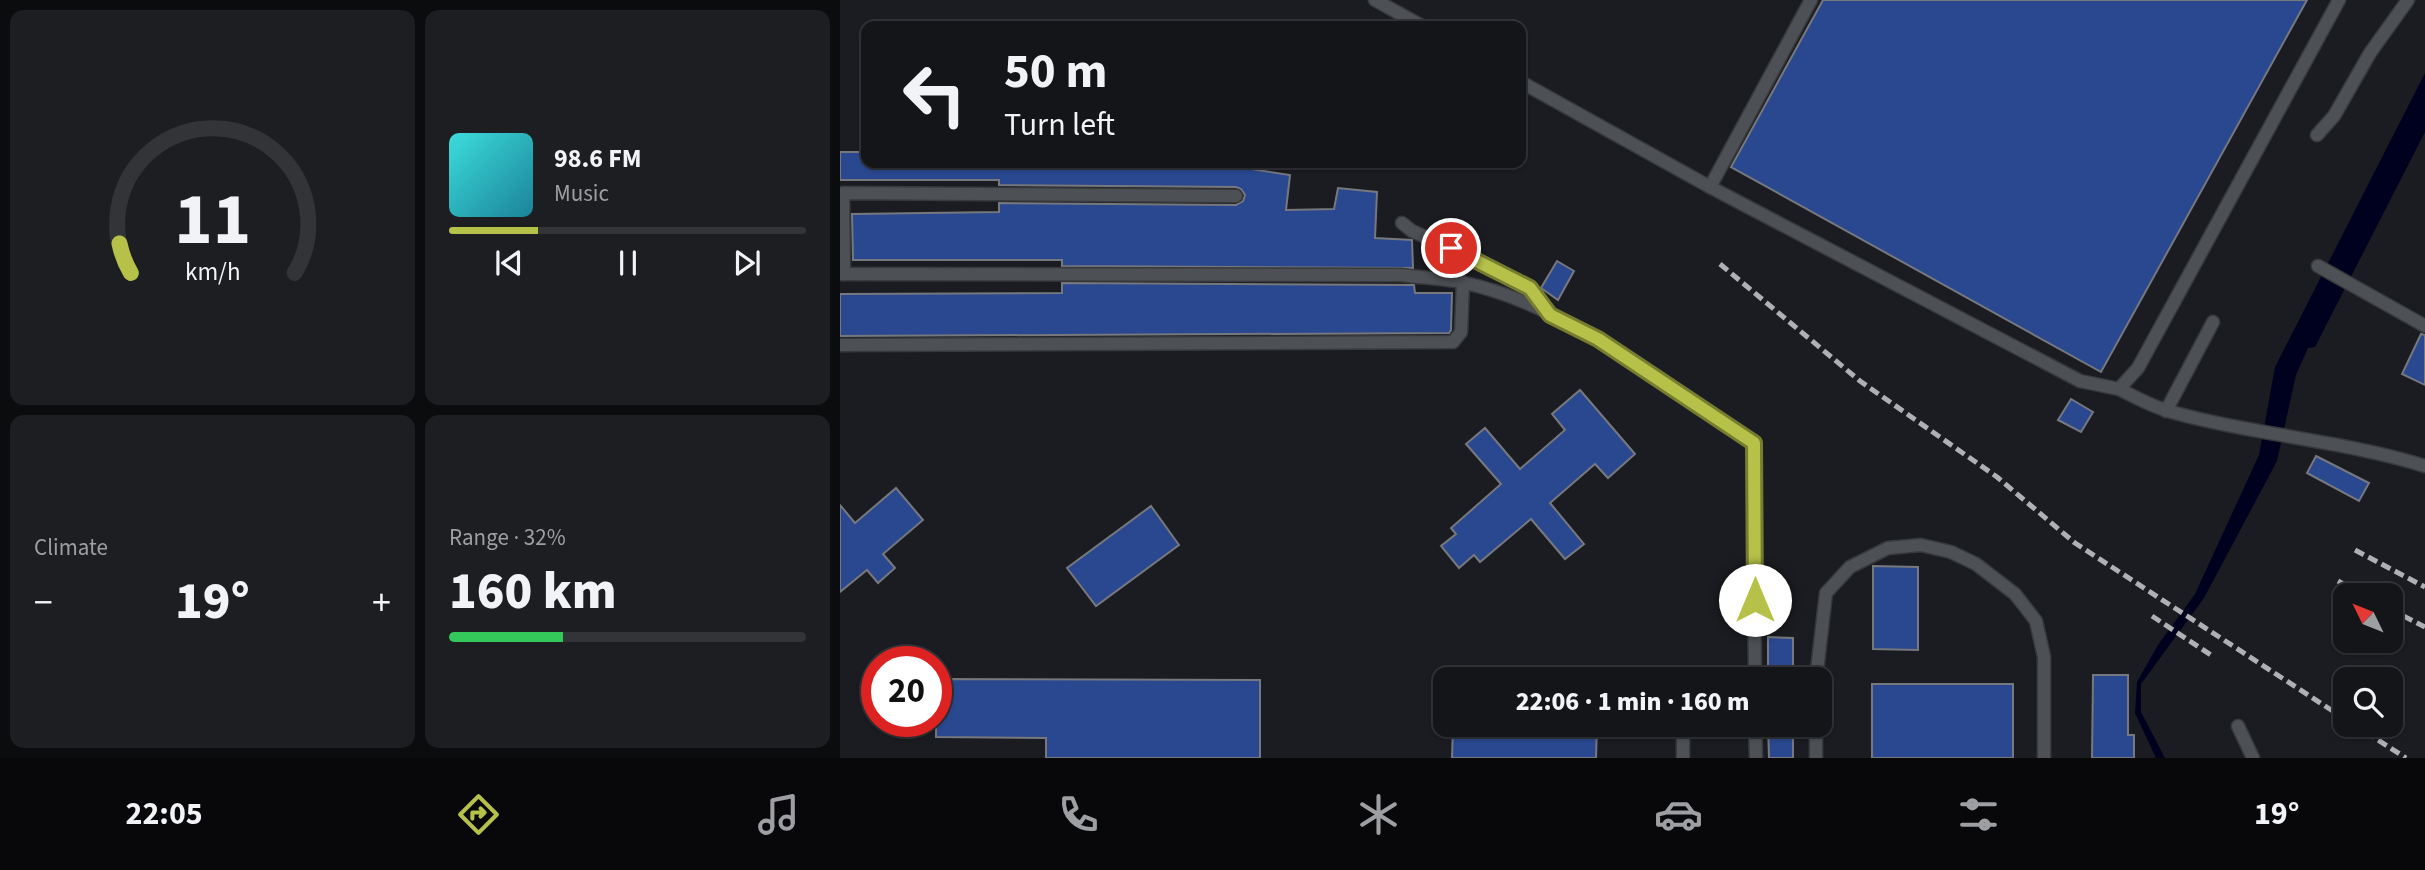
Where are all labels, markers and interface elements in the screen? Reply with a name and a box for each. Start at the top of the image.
text: 50 m [1004,37,1108,107]
icon: left [889,49,980,140]
text: Turn left [1004,102,1115,148]
text: 98.6 FM [554,140,642,177]
text: 11 [174,169,251,273]
text: Music [554,177,609,210]
pin [1421,218,1481,278]
icon: arrive [1432,229,1470,267]
icon: previous [490,244,528,282]
icon: pause [609,244,647,282]
icon: next [728,244,766,282]
text: km/h [185,254,240,290]
text: Range · 32% [449,521,566,554]
text: Climate [34,531,108,564]
text: 160 km [449,555,617,629]
position arrow [1718,563,1792,637]
text: 19° [175,565,250,639]
text: − [34,576,53,630]
text: + [372,576,391,630]
north arrow [2333,583,2403,653]
map controls [2333,583,2403,737]
speed limit sign: 20 [861,646,952,737]
button: search [2333,667,2403,737]
text: 22:06 · 1 min · 160 m [1516,683,1749,720]
icon: directions [454,790,503,839]
icon: music [754,790,803,839]
icon: phone [1054,790,1103,839]
icon: climate [1354,790,1403,839]
icon: car [1654,790,1703,839]
icon: filters [1954,790,2003,839]
text: 22:05 [126,791,203,837]
text: 19° [2254,791,2299,837]

